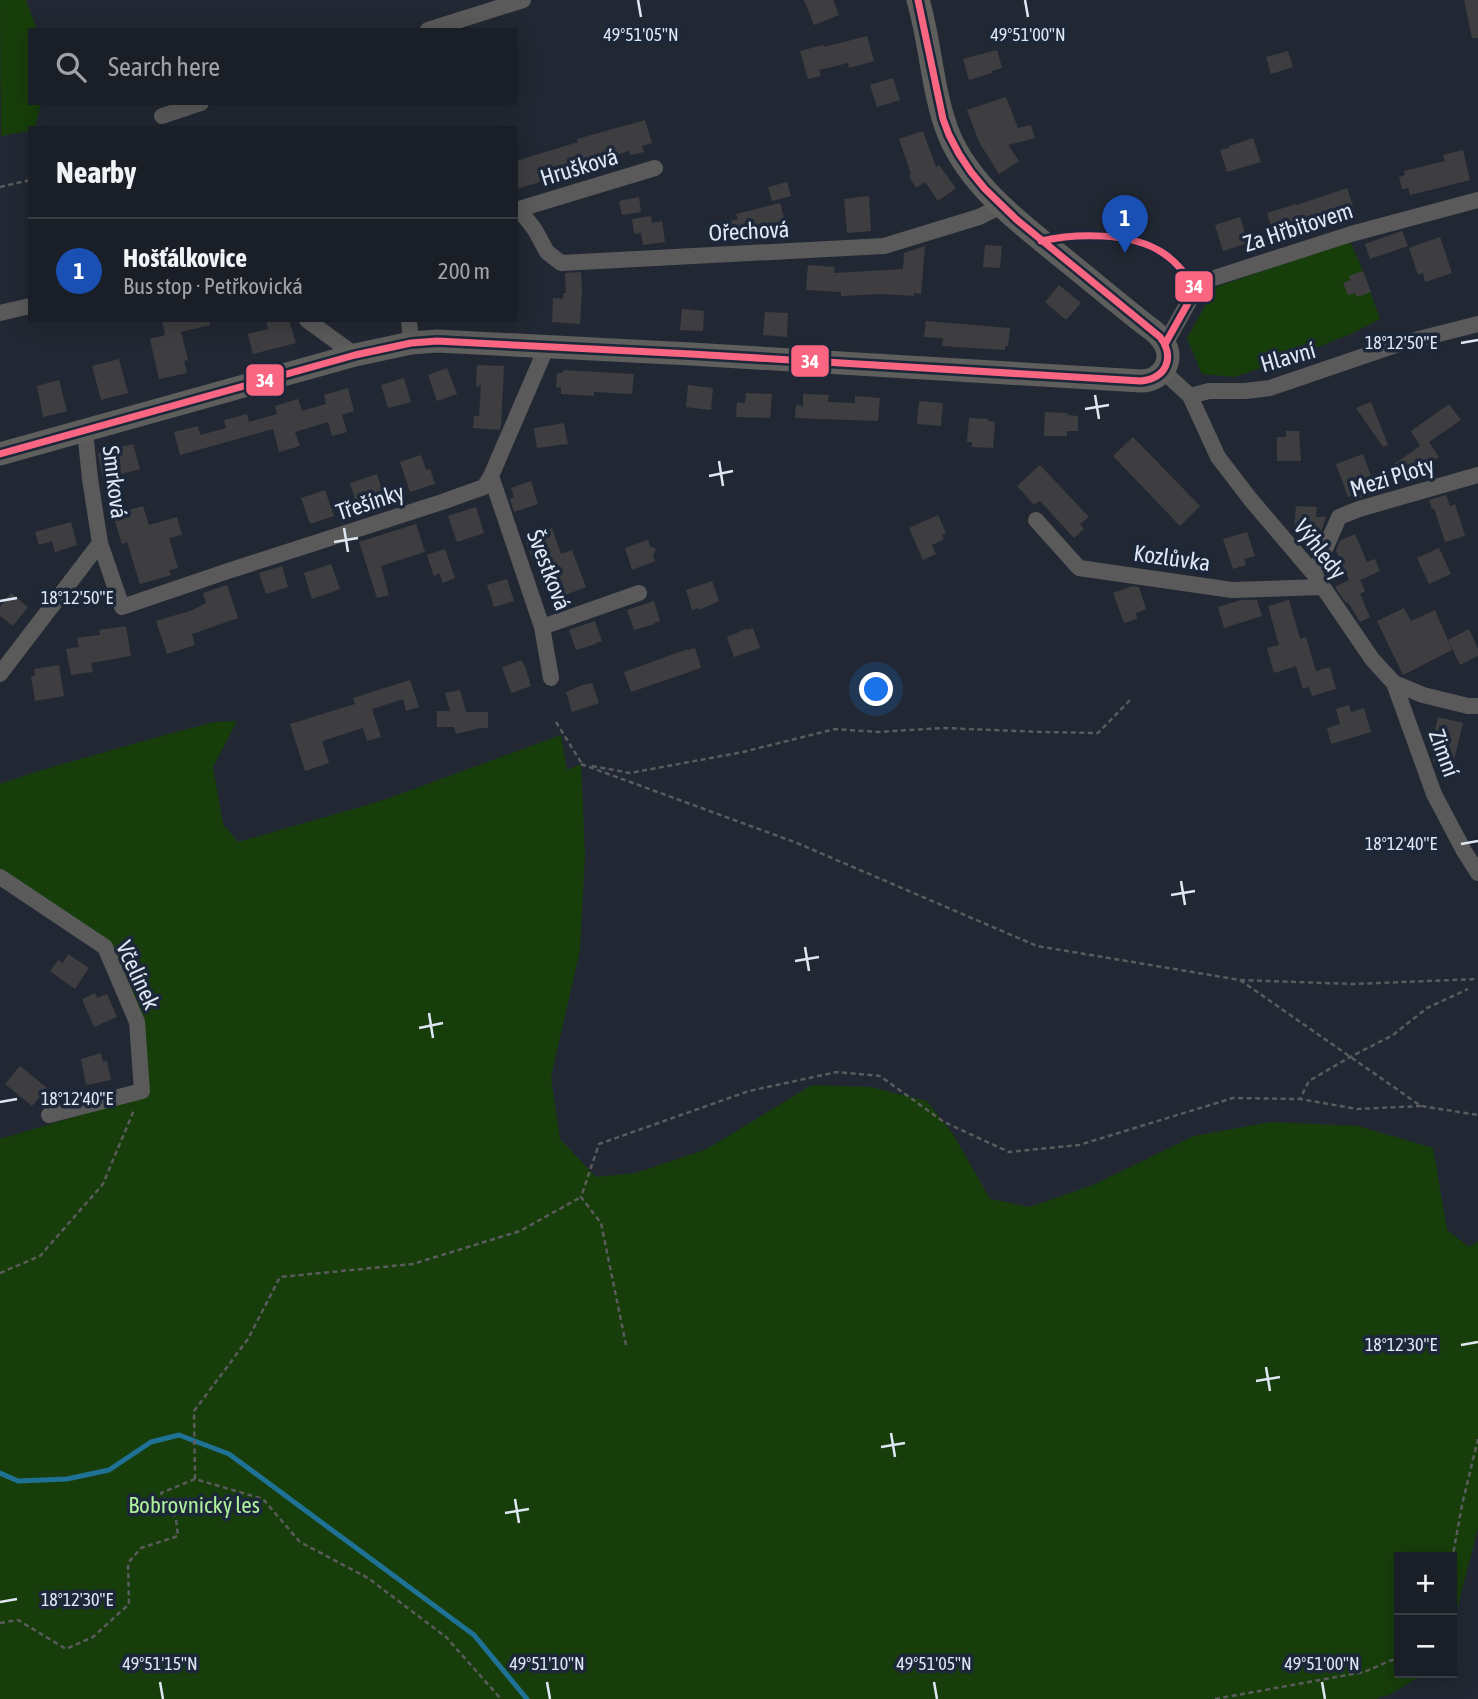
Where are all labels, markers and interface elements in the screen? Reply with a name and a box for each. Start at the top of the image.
text: 49°51'05"N [603,24,679,45]
text: 49°51'00"N [990,24,1066,45]
search box [28,28,518,105]
icon: search [52,48,90,86]
text: Search here [108,52,220,82]
street label: Hrušková [537,143,621,191]
text: Nearby [56,155,136,189]
pin: 1 [1102,195,1148,253]
street label: Za Hřbitovem [1240,197,1356,257]
street label: Ořechová [708,216,790,246]
text: Hošťálkovice [123,243,247,273]
text: 1 [74,258,84,284]
text: 200 m [438,258,490,284]
line badge: 34 [1174,270,1214,303]
text: Bus stop · Petřkovická [123,273,303,299]
text: 34 [1185,275,1203,297]
text: 18°12'50"E [1365,332,1437,353]
street label: Hlavní [1257,337,1319,377]
line badge: 34 [790,344,830,378]
text: 34 [801,350,819,372]
line badge: 34 [245,363,285,397]
text: 34 [256,369,274,391]
street label: Smrková [98,444,132,520]
street label: Mezi Ploty [1347,452,1437,502]
street label: Třešínky [333,479,407,525]
street label: Výhledy [1289,514,1351,584]
street label: Švestková [522,526,576,614]
street label: Kozlůvka [1132,540,1212,576]
text: 18°12'50"E [41,587,113,608]
your location [859,672,893,706]
street label: Zimní [1423,726,1465,780]
text: 18°12'40"E [1365,833,1437,854]
street label: Včelínek [111,937,165,1013]
text: 18°12'40"E [41,1088,113,1109]
text: 18°12'30"E [1365,1334,1437,1355]
park label: Bobrovnický les [128,1492,260,1518]
map controls [1394,1552,1457,1678]
button: + [1394,1552,1457,1615]
text: 18°12'30"E [41,1589,113,1610]
button: − [1394,1615,1457,1678]
text: 49°51'15"N [122,1653,198,1674]
text: 49°51'10"N [509,1653,585,1674]
text: 49°51'05"N [896,1653,972,1674]
text: 49°51'00"N [1284,1653,1360,1674]

